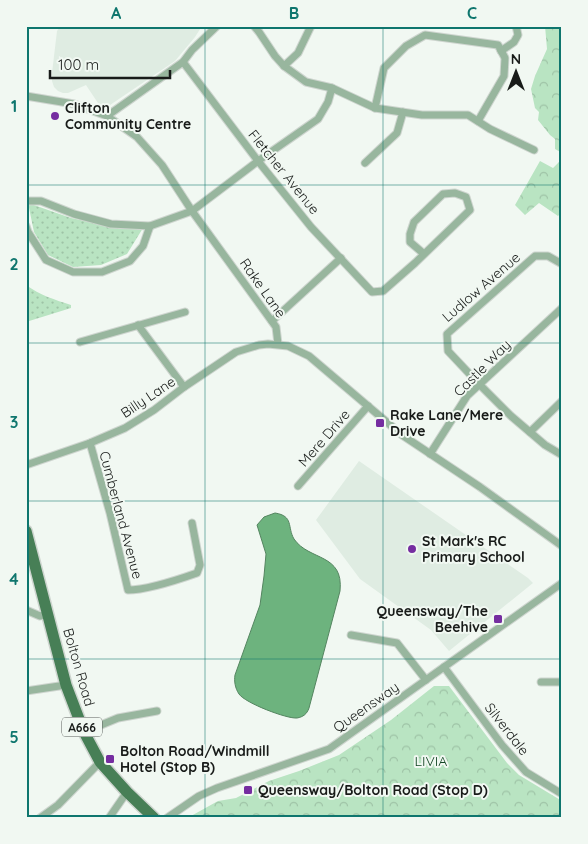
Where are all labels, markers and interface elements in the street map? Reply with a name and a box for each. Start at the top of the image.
text: A [111,3,122,23]
text: B [289,3,299,23]
text: C [467,3,477,23]
scale bar [50,48,170,80]
north arrow [490,48,540,98]
text: N [511,50,521,68]
text: 100 m [58,55,99,74]
text: 1 [11,96,17,116]
place label: Clifton Community Centre [65,99,191,133]
marker: Clifton Community Centre [49,110,61,122]
street label: Fletcher Avenue [244,126,324,218]
street label: Ludlow Avenue [438,248,524,326]
text: 2 [9,254,19,274]
street label: Rake Lane [236,255,290,321]
street label: Castle Way [450,336,514,400]
street label: Billy Lane [117,372,179,422]
street label: Mere Drive [294,406,354,470]
place label: Rake Lane/Mere Drive [390,406,503,440]
text: 3 [10,412,18,432]
marker: Rake Lane/Mere Drive [374,417,386,429]
street label: Cumberland Avenue [95,449,147,581]
place label: St Mark's RC Primary School [422,532,525,566]
marker: St Mark's RC Primary School [406,543,418,555]
text: 4 [9,569,19,589]
place label: Queensway/The Beehive [377,602,488,636]
marker: Queensway/The Beehive [492,613,504,625]
street label: Bolton Road [59,626,99,708]
street label: Queensway [330,678,402,736]
street label: Silverdale [481,699,533,759]
road number: A666 [62,718,102,736]
text: 5 [9,727,19,747]
place label: Bolton Road/Windmill Hotel (Stop B) [120,742,270,776]
park label: LIVIA [415,752,447,770]
marker: Bolton Road/Windmill Hotel (Stop B) [104,753,116,765]
place label: Queensway/Bolton Road (Stop D) [258,781,488,799]
marker: Queensway/Bolton Road (Stop D) [242,784,254,796]

